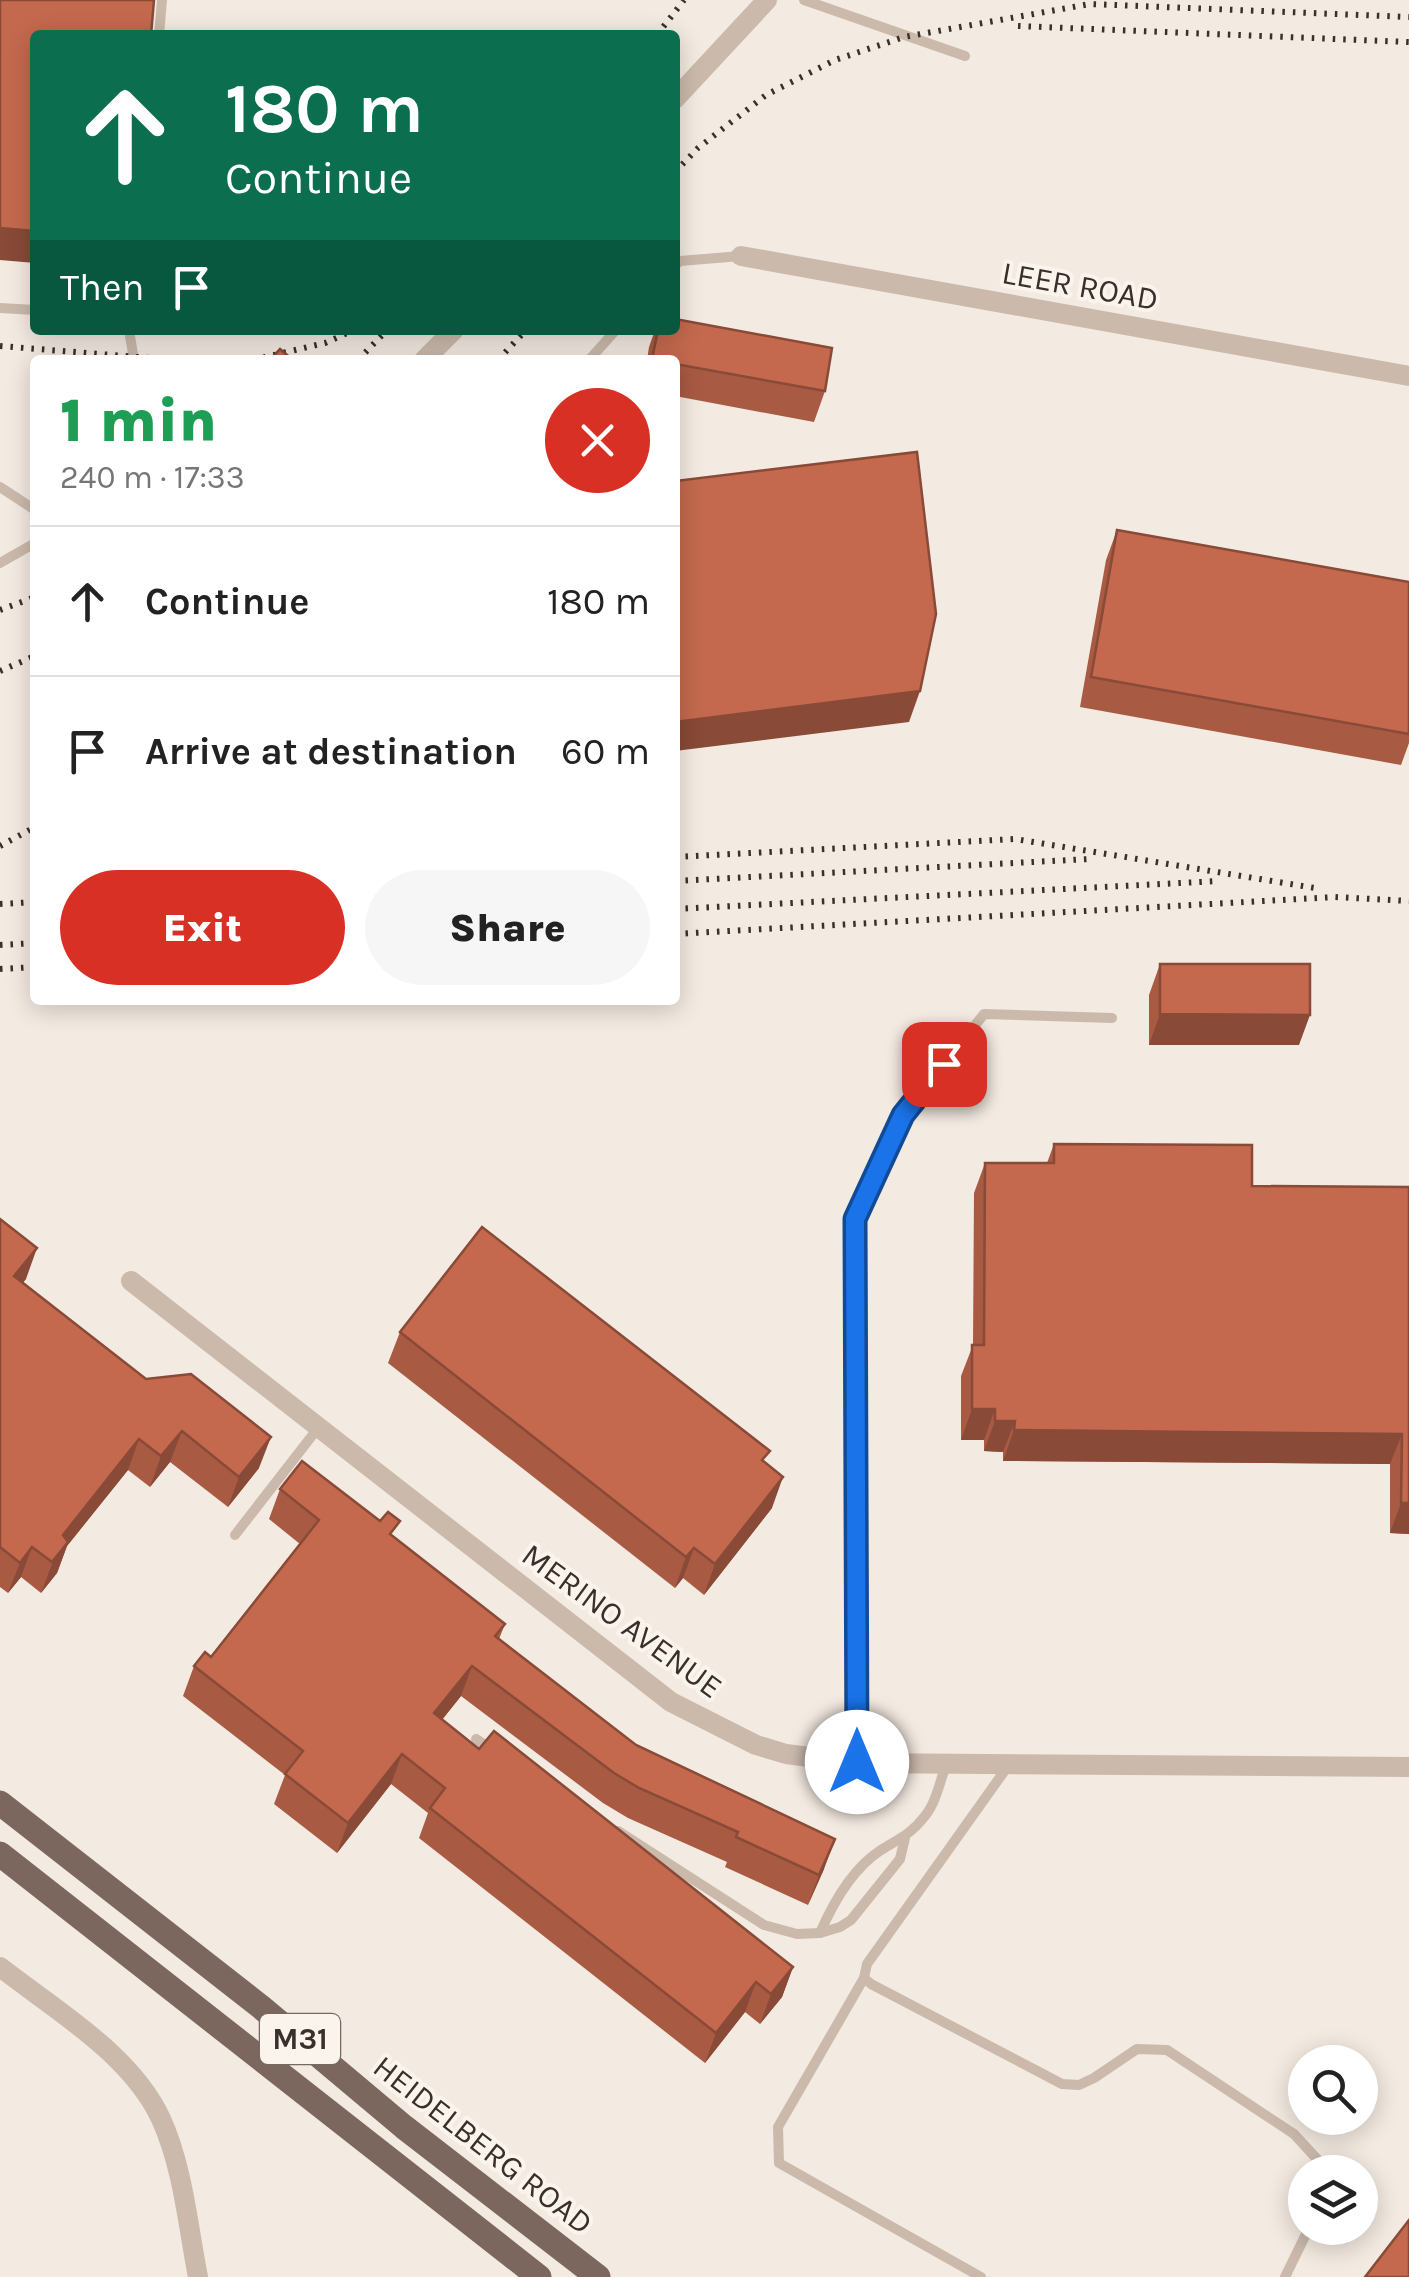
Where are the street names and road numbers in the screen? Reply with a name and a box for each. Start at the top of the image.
street label: LEER ROAD [999,254,1161,318]
street label: MERINO AVENUE [515,1536,729,1706]
road number: M31 [260,2014,340,2064]
street label: HEIDELBERG ROAD [366,2048,600,2242]

